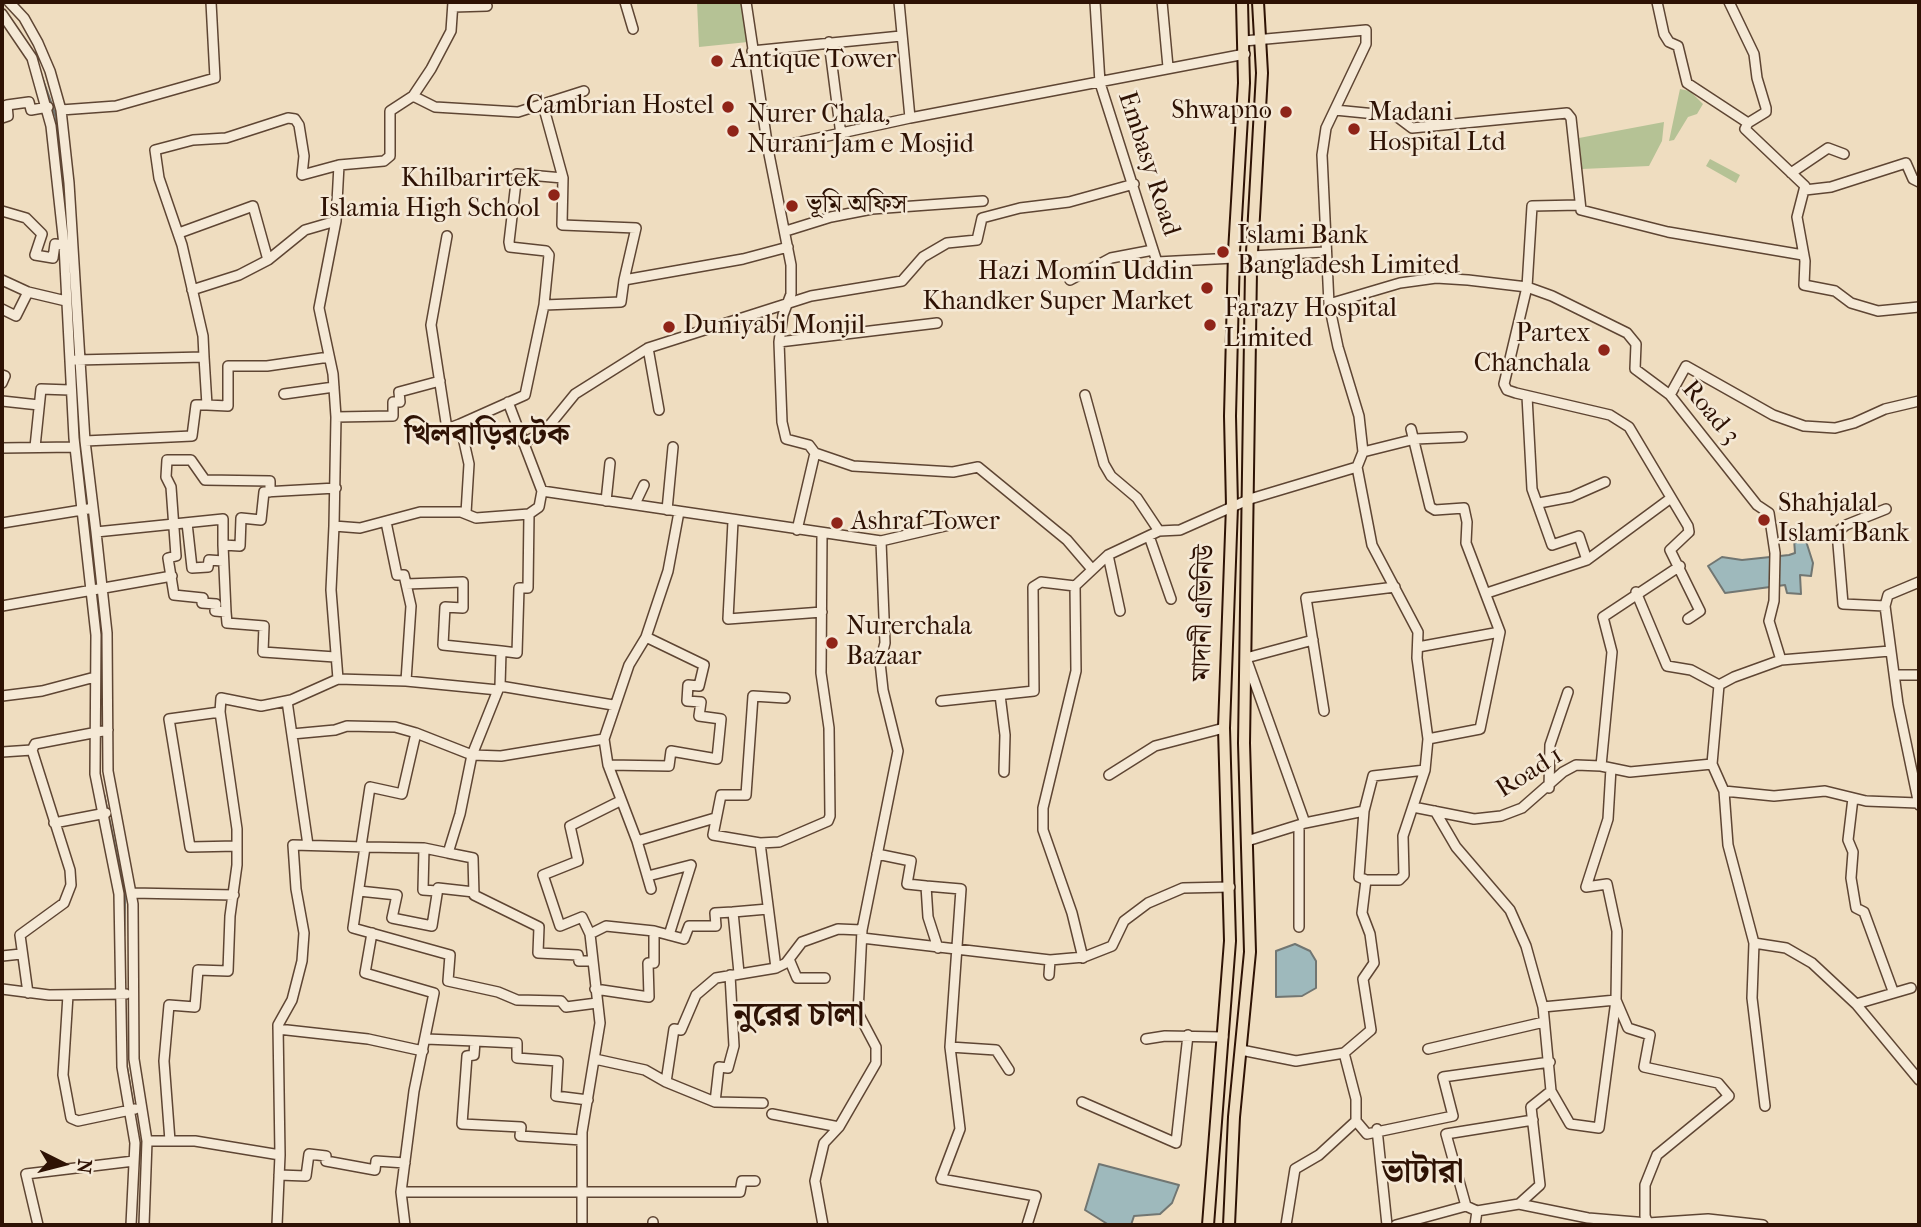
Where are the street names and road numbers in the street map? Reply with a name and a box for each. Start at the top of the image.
street label: Embasy Road [1110,88,1186,240]
street label: Road 3 [1674,375,1746,451]
street label: মাদানী এভিনিউ [1187,544,1223,682]
street label: Road 1 [1491,740,1569,806]

